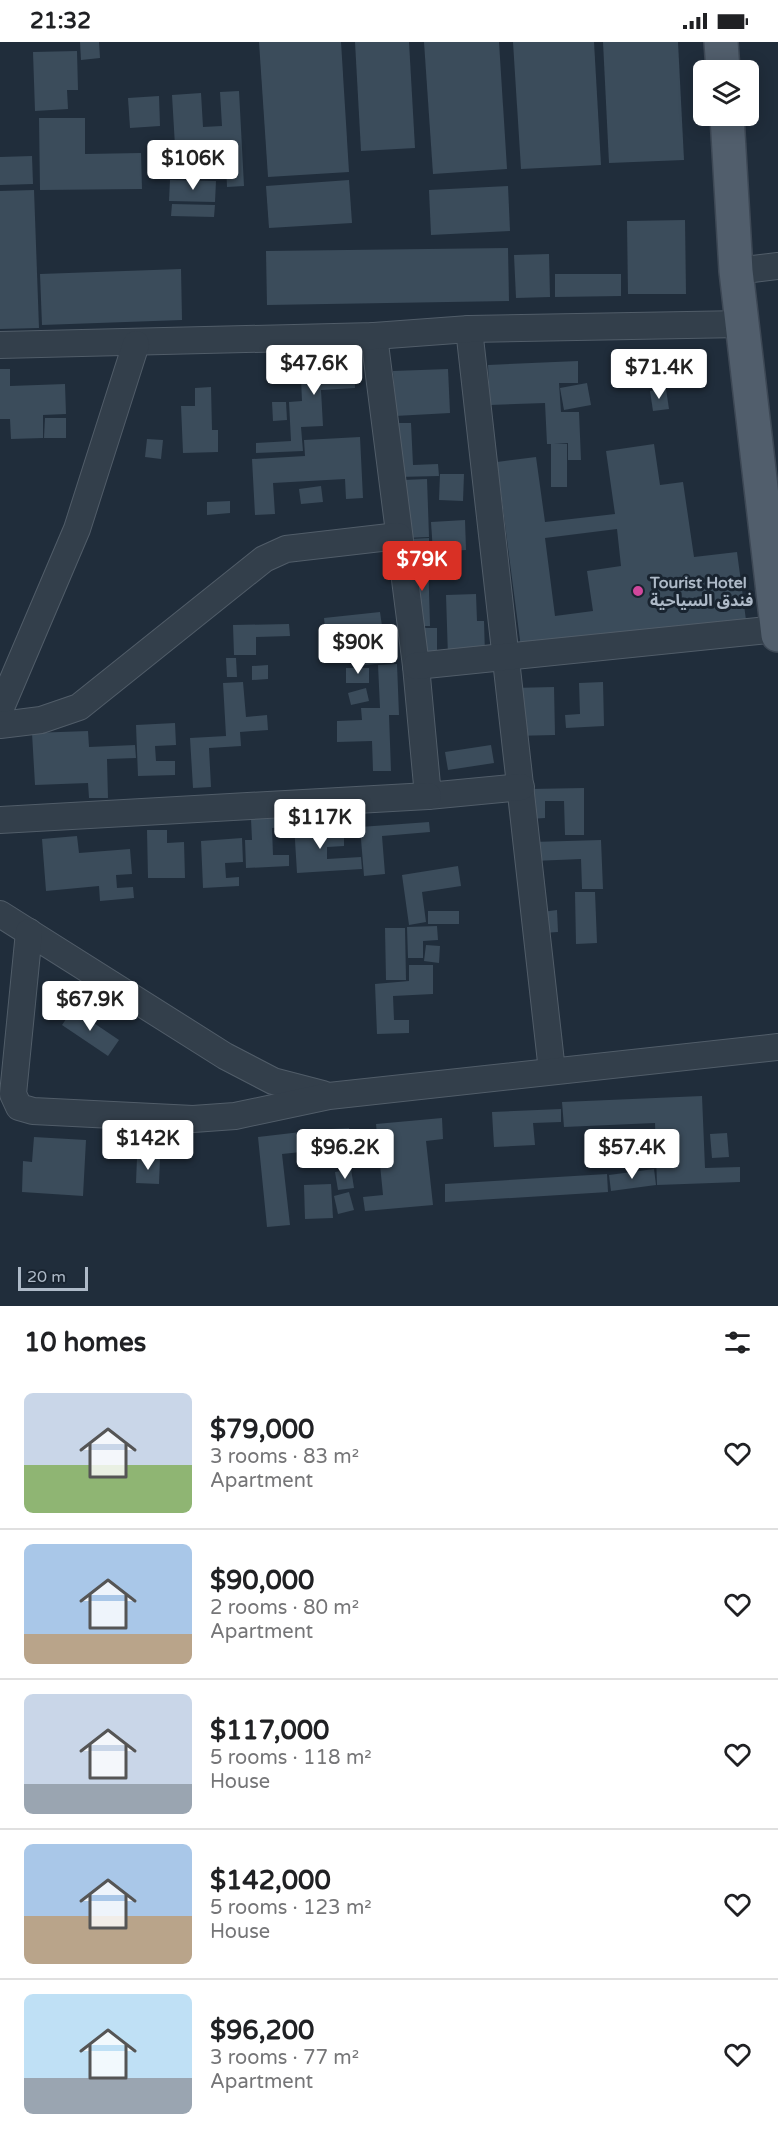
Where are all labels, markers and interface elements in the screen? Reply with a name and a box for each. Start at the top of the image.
text: 21:32 [30,8,91,34]
map controls [693,60,759,126]
button: layers [693,60,759,126]
pin: $106K [151,140,235,191]
text: $106K [161,147,225,171]
pin: $47.6K [265,345,363,396]
pin: $71.4K [610,349,708,400]
text: $47.6K [280,352,348,376]
text: $71.4K [625,356,693,380]
pin: $79K [386,541,458,592]
text: $79K [397,548,447,572]
place label: Tourist Hotel فندق السياحية [649,573,753,611]
marker: Tourist Hotel فندق السياحية [631,584,645,598]
pin: $90K [322,624,394,675]
text: $90K [333,631,383,655]
pin: $117K [278,799,362,850]
text: $117K [288,806,352,830]
pin: $67.9K [41,981,139,1032]
text: $67.9K [56,988,124,1012]
pin: $142K [106,1120,190,1171]
text: $142K [116,1127,180,1151]
pin: $96.2K [296,1129,394,1180]
pin: $57.4K [583,1129,681,1180]
text: $96.2K [311,1136,379,1160]
text: $57.4K [598,1136,666,1160]
scale bar [18,1264,88,1292]
text: 20 m [27,1267,66,1287]
icon: filters [721,1326,754,1359]
text: 10 homes [24,1327,146,1358]
text: $79,000 [210,1414,314,1445]
icon: home [72,1417,144,1489]
icon: heart [721,1437,754,1470]
text: 3 rooms · 83 m² [210,1445,359,1469]
text: Apartment [210,1469,313,1493]
text: $90,000 [210,1565,314,1596]
icon: home [72,1568,144,1640]
icon: heart [721,1588,754,1621]
text: 2 rooms · 80 m² [210,1596,359,1620]
text: Apartment [210,1620,313,1644]
text: $117,000 [210,1715,329,1746]
icon: home [72,1718,144,1790]
icon: heart [721,1738,754,1771]
text: 5 rooms · 118 m² [210,1746,372,1770]
text: House [210,1770,270,1794]
text: $142,000 [210,1865,331,1896]
icon: home [72,1868,144,1940]
icon: heart [721,1888,754,1921]
text: 5 rooms · 123 m² [210,1896,372,1920]
text: House [210,1920,270,1944]
text: $96,200 [210,2015,314,2046]
icon: home [72,2018,144,2090]
icon: heart [721,2038,754,2071]
text: 3 rooms · 77 m² [210,2046,359,2070]
text: Apartment [210,2070,313,2094]

